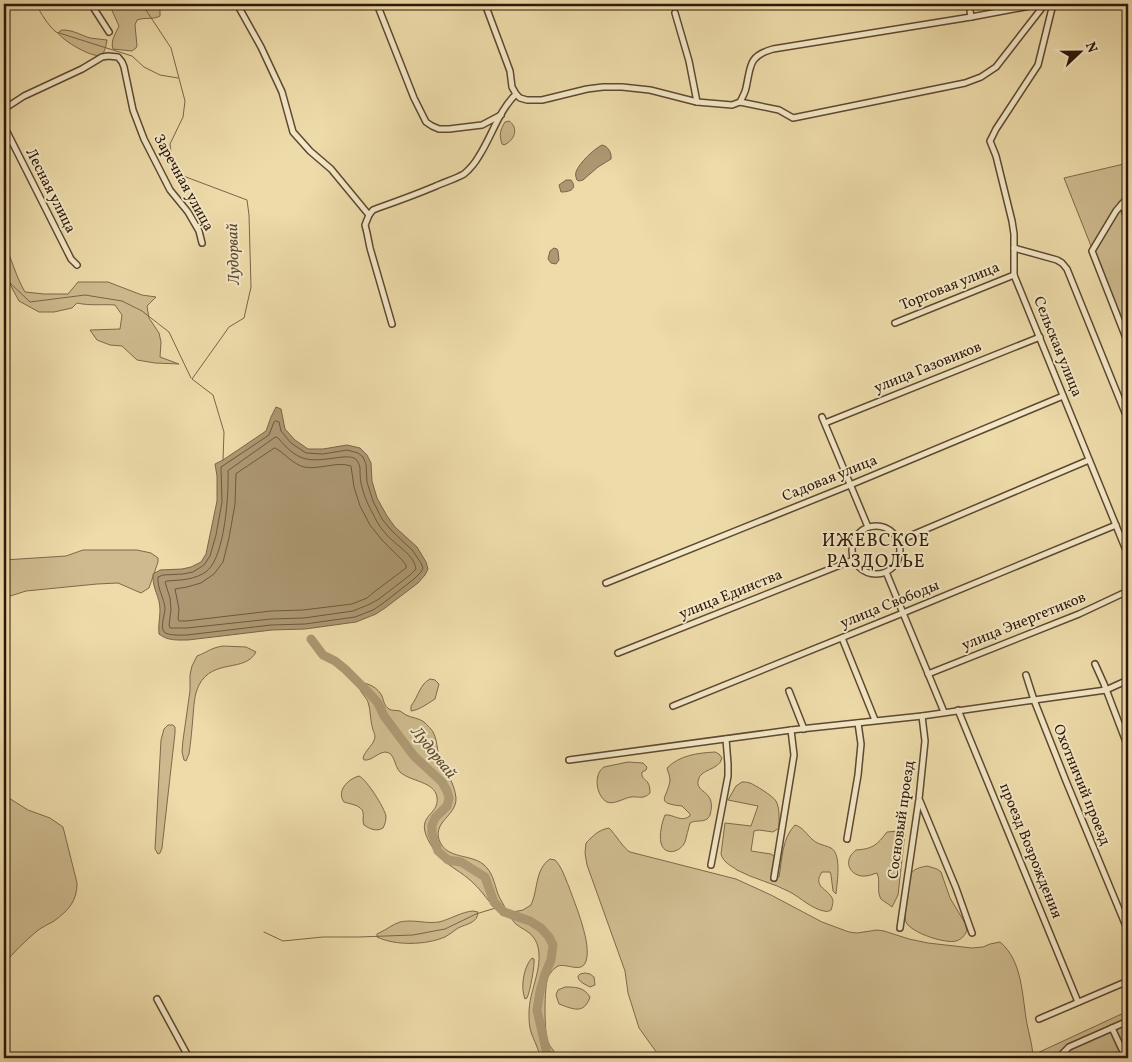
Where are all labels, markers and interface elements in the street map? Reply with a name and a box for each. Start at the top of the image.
north arrow [1054,28,1104,78]
text: N [1080,39,1101,56]
street label: Заречная улица [148,131,218,235]
street label: Лесная улица [20,145,80,237]
water label: Лудорвай [222,223,246,286]
street label: Торговая улица [897,257,1003,317]
street label: Сельская улица [1027,294,1087,400]
street label: улица Газовиков [871,337,985,399]
street label: Садовая улица [779,450,881,508]
district label: ИЖЕВСКОЕ РАЗДОЛЬЕ [822,529,930,575]
street label: улица Единства [676,565,786,625]
street label: улица Свободы [837,575,943,634]
street label: улица Энергетиков [959,587,1089,657]
water label: Лудорвай [404,721,461,784]
street label: Охотничий проезд [1047,721,1115,849]
street label: Сосновый проезд [883,759,921,881]
street label: проезд Возрождения [993,780,1067,922]

